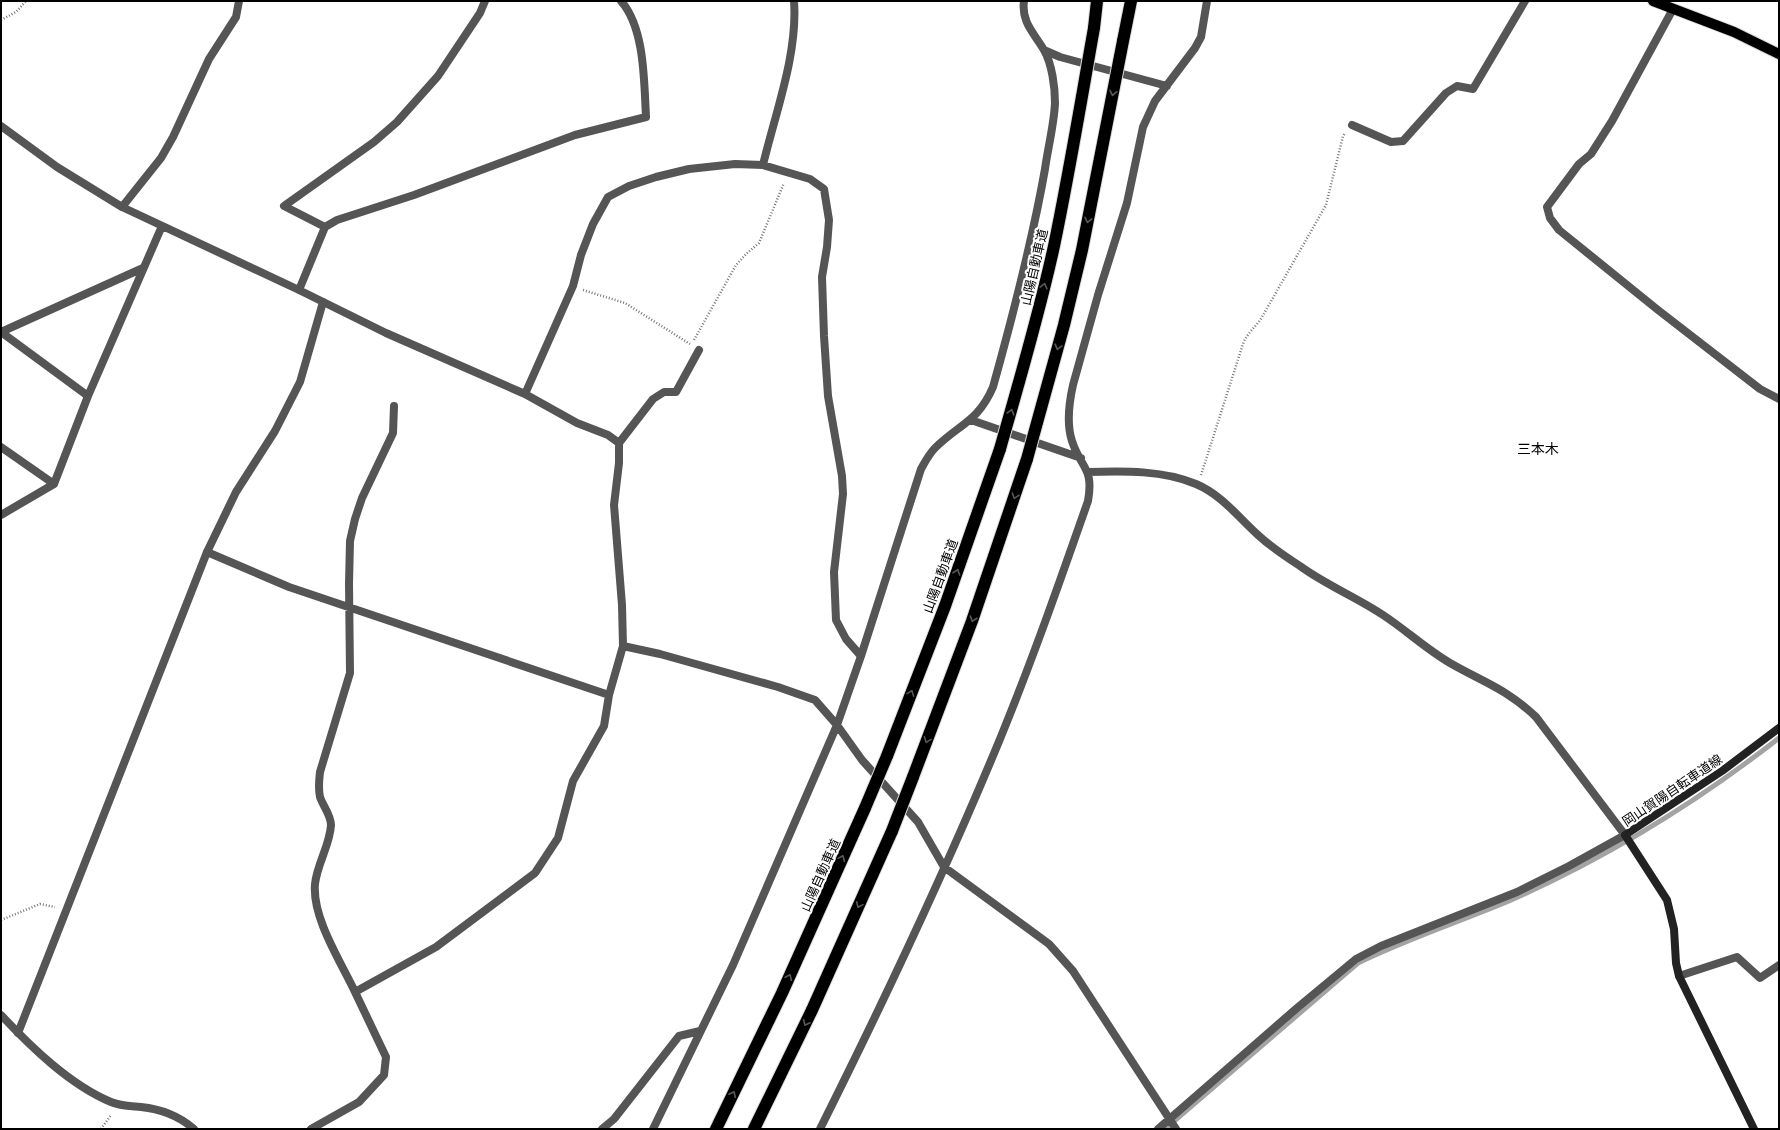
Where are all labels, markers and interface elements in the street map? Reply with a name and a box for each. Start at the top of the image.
one-way arrow [1109,90,1118,96]
one-way arrow [1084,217,1093,224]
street label: 山陽自動車道 [1017,227,1051,307]
one-way arrow [1039,283,1048,290]
one-way arrow [1054,343,1063,350]
one-way arrow [1006,408,1015,415]
district label: 三本木 [1517,440,1559,457]
one-way arrow [1011,492,1019,499]
street label: 山陽自動車道 [919,537,961,615]
one-way arrow [952,568,961,575]
one-way arrow [969,615,978,622]
one-way arrow [906,690,914,698]
one-way arrow [924,737,932,744]
street label: 岡山賀陽自転車道線 [1619,751,1725,829]
street label: 山陽自動車道 [797,836,843,914]
one-way arrow [838,855,846,862]
one-way arrow [856,900,864,908]
one-way arrow [785,974,793,981]
one-way arrow [803,1019,810,1027]
one-way arrow [728,1091,736,1098]

